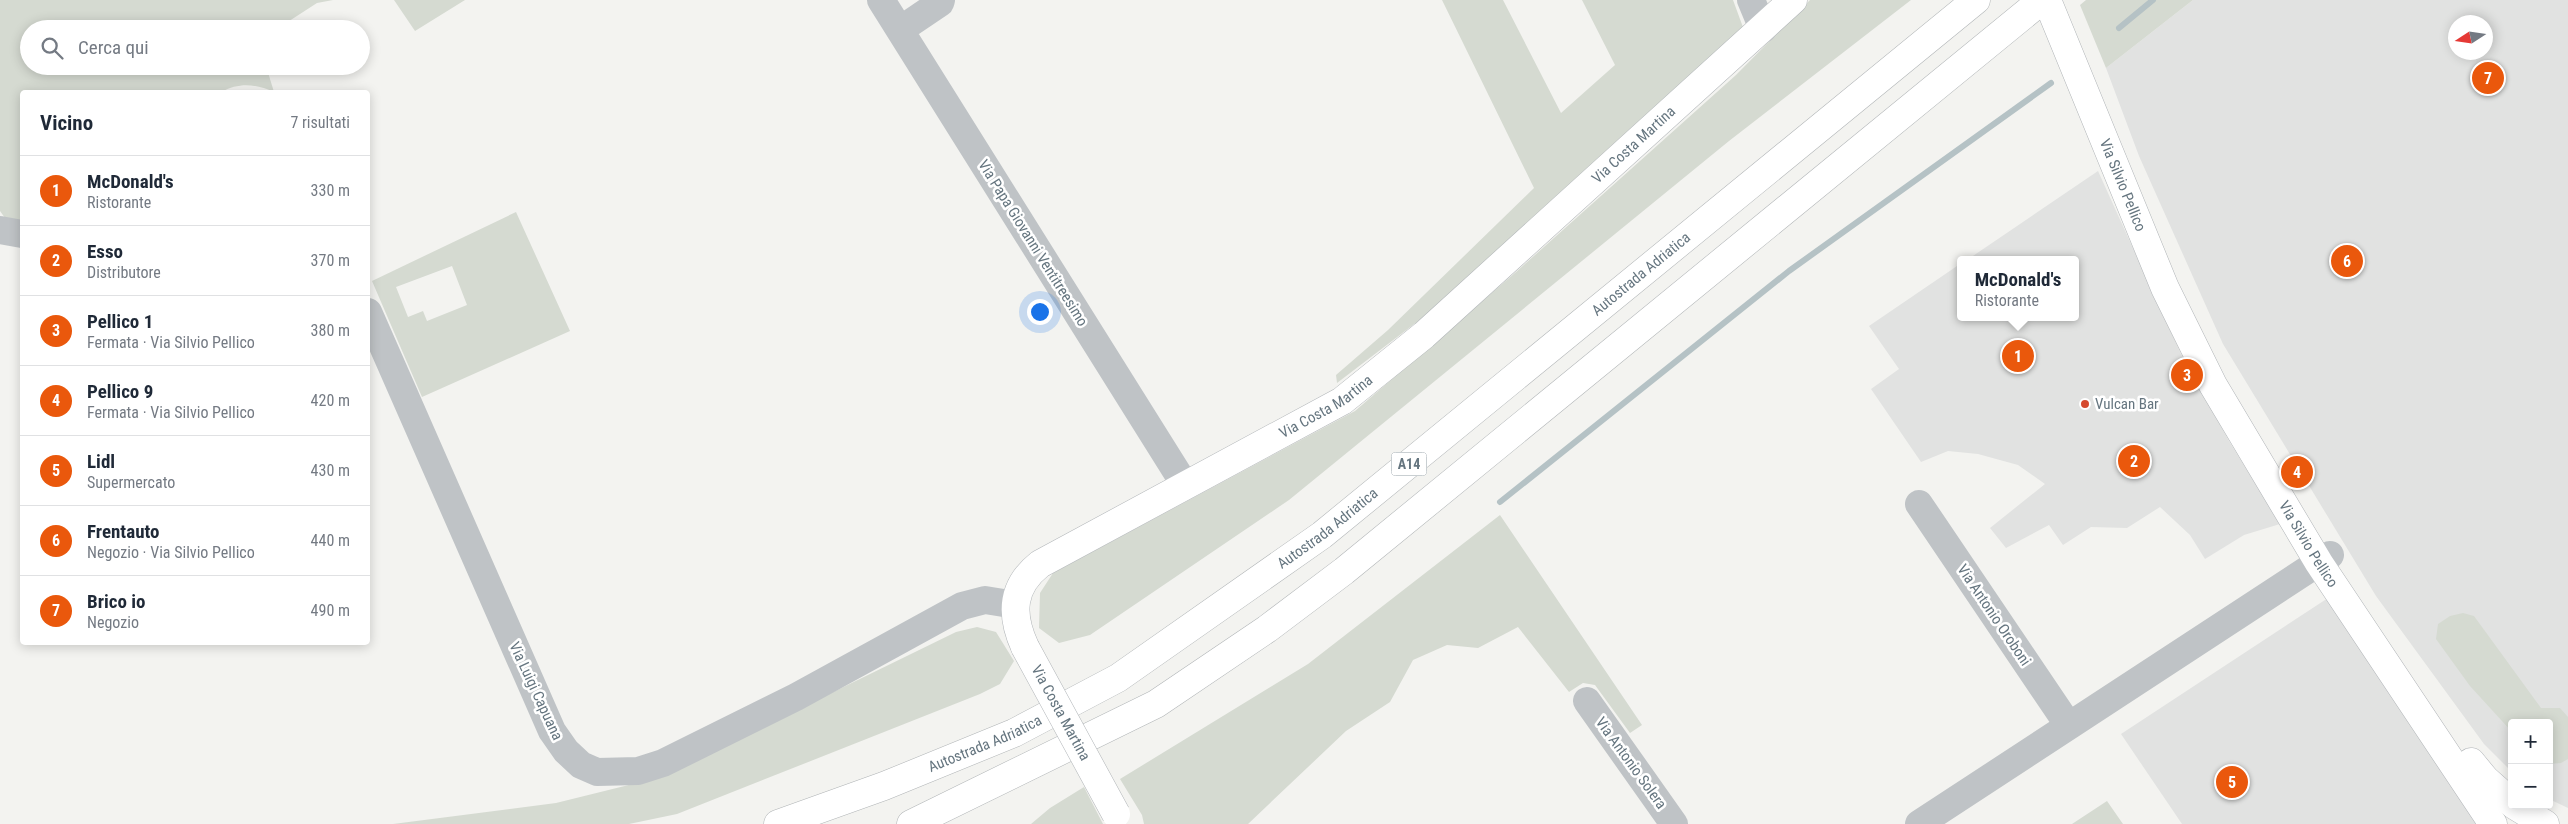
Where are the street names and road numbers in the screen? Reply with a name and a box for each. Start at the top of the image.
street label: Via Costa Martina [1588,102,1679,187]
street label: Via Silvio Pellico [2096,136,2150,234]
street label: Via Papa Giovanni Ventitreesimo [974,156,1092,330]
street label: Autostrada Adriatica [1588,228,1694,320]
street label: Via Costa Martina [1276,371,1376,442]
road number: A14 [1392,452,1426,476]
street label: Autostrada Adriatica [1274,484,1381,573]
street label: Via Silvio Pellico [2275,498,2342,591]
street label: Via Antonio Oroboni [1953,561,2035,669]
street label: Via Luigi Capuana [505,639,567,743]
street label: Via Costa Martina [1028,662,1094,764]
street label: Autostrada Adriatica [925,711,1045,776]
street label: Via Antonio Solera [1592,714,1670,812]

